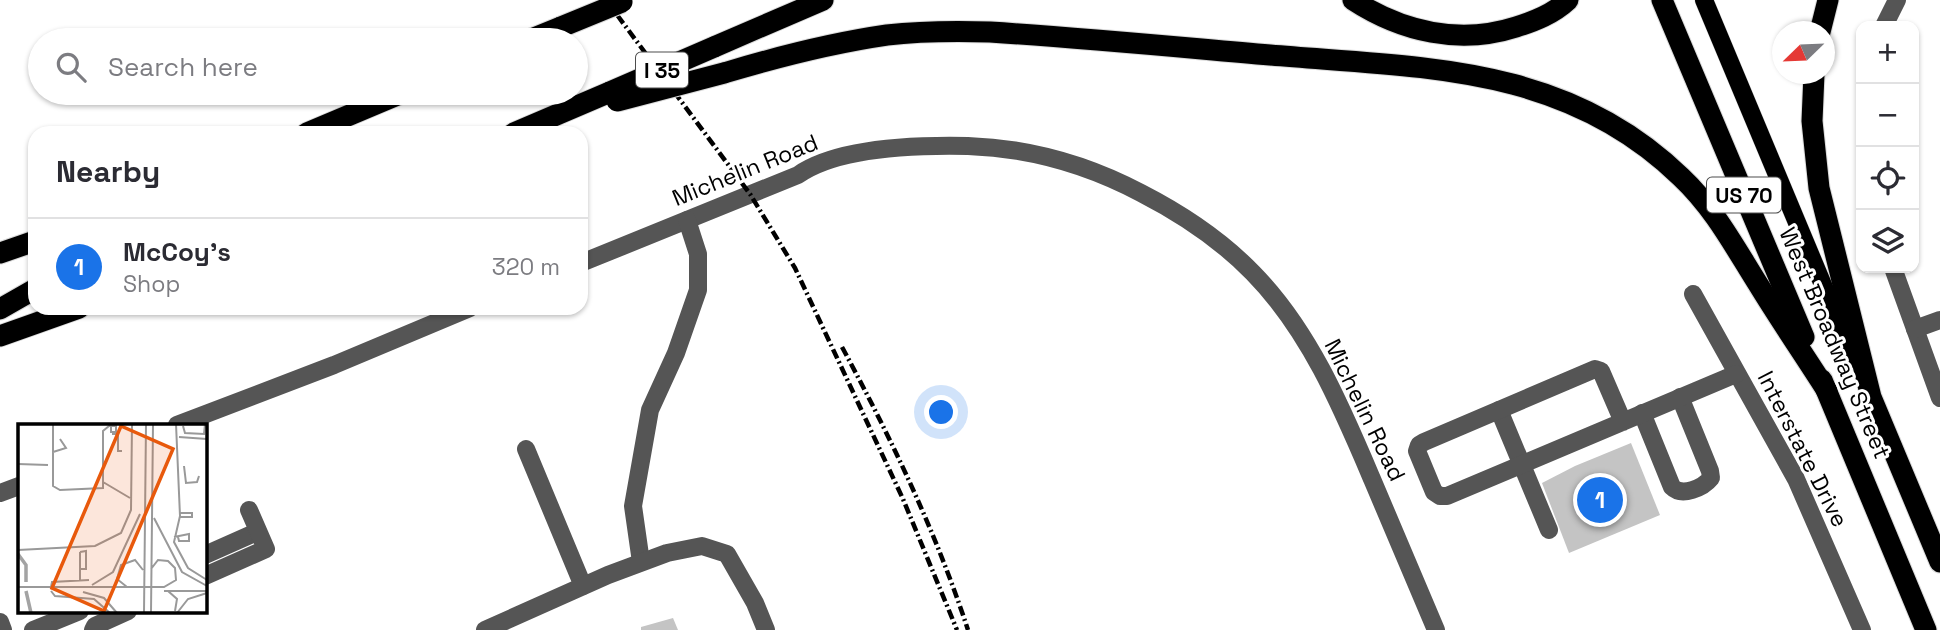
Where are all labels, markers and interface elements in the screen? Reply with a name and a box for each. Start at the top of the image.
north arrow [1772,21,1835,84]
map controls [1856,21,1919,273]
button: + [1856,21,1919,84]
search box [28,28,588,105]
icon: search [52,48,90,86]
text: Search here [108,50,258,84]
road number: I 35 [636,52,688,88]
button: − [1856,84,1919,147]
street label: Michelin Road [668,127,822,213]
button: locate [1856,147,1919,210]
text: Nearby [56,152,160,191]
road number: US 70 [1707,178,1781,212]
button: layers [1856,210,1919,273]
street label: West Broadway Street [1773,223,1897,463]
text: McCoy's [123,235,231,269]
text: 1 [74,252,84,282]
text: 320 m [492,252,560,282]
text: Shop [123,269,180,299]
street label: Michelin Road [1318,334,1412,486]
street label: Interstate Drive [1751,366,1855,532]
your location [924,395,958,429]
inset map [18,424,206,612]
pin: 1 [1577,474,1623,526]

